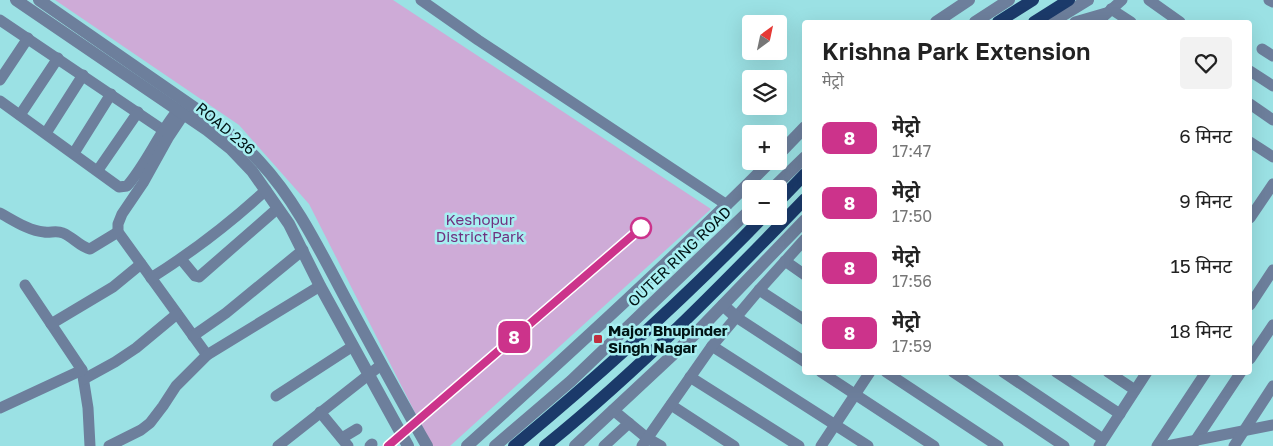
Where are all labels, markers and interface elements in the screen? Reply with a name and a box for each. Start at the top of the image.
north arrow [742,15,788,60]
map controls [742,15,787,225]
text: Krishna Park Extension [822,36,1090,65]
button: heart [1180,37,1232,89]
button: layers [742,70,787,115]
text: मेट्रो [822,70,844,90]
street label: ROAD 236 [193,98,259,158]
text: मेट्रो [892,114,920,137]
text: 6 मिनट [1179,124,1232,147]
button: + [742,125,787,170]
text: 8 [844,127,855,149]
text: 17:47 [892,141,931,161]
text: मेट्रो [892,179,920,202]
button: − [742,180,787,225]
text: 9 मिनट [1179,189,1232,212]
text: 8 [844,192,855,214]
street label: OUTER RING ROAD [624,202,734,310]
text: 17:50 [892,206,932,226]
park label: Keshopur District Park [436,210,525,245]
unlabelled marker [630,217,652,239]
text: मेट्रो [892,244,920,267]
text: 15 मिनट [1171,254,1232,277]
text: 8 [844,257,855,279]
text: 17:56 [892,271,932,291]
text: मेट्रो [892,309,920,332]
text: 18 मिनट [1170,319,1232,342]
line badge: 8 [498,321,530,353]
place label: Major Bhupinder Singh Nagar [608,321,728,356]
text: 8 [844,322,855,344]
text: 8 [508,326,520,348]
marker: Major Bhupinder Singh Nagar [592,333,604,345]
text: 17:59 [892,336,932,356]

